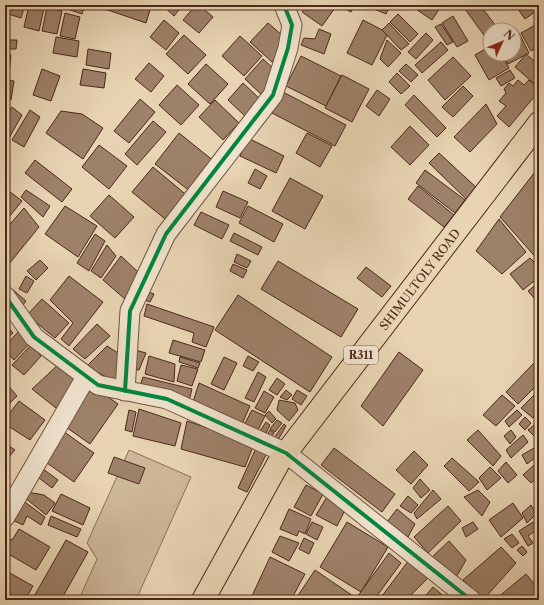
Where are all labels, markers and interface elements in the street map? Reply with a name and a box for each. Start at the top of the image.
north arrow [482,22,522,62]
text: N [501,27,518,44]
street label: SHIMULTOLY ROAD [376,225,463,333]
road number: R311 [344,346,378,364]

